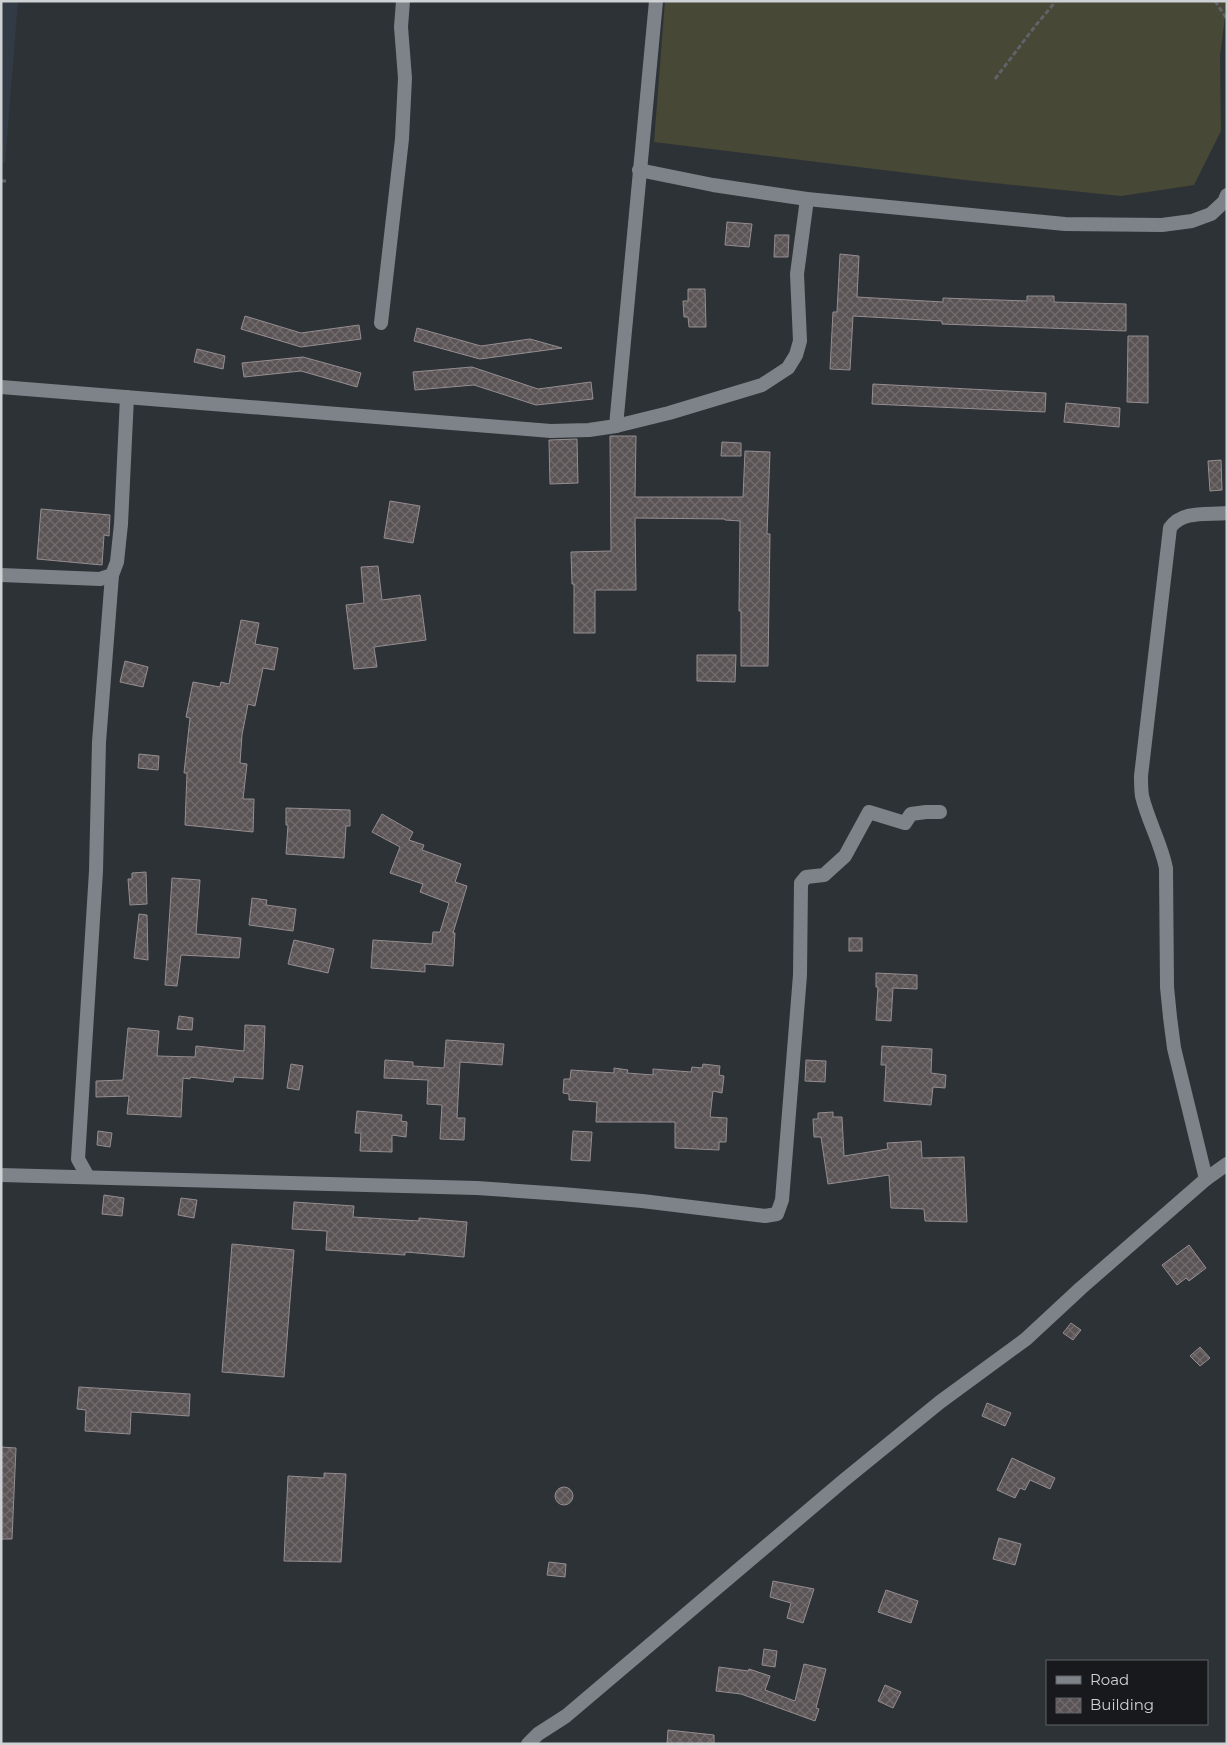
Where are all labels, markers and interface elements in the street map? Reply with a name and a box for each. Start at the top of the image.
legend [1046,1660,1208,1725]
text: Road [1090,1670,1129,1689]
text: Building [1090,1695,1154,1714]

